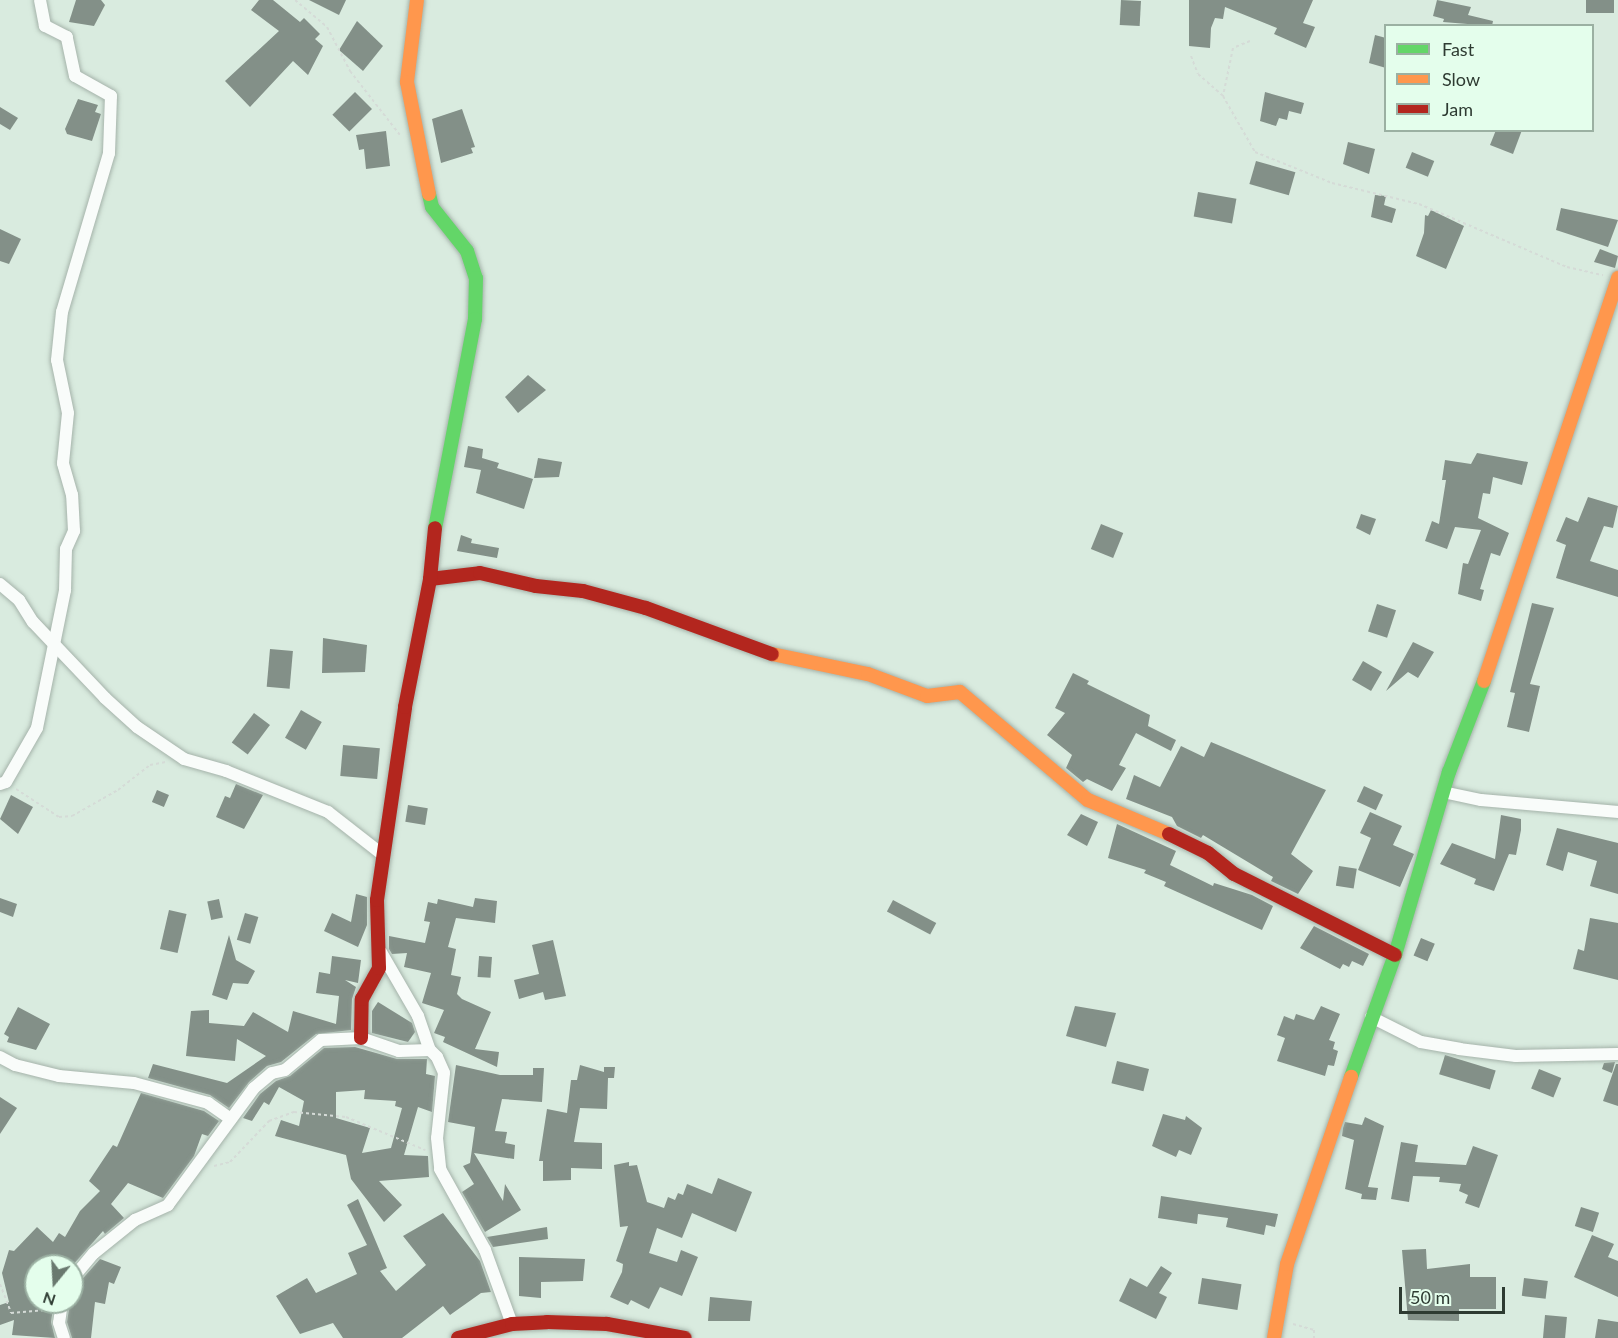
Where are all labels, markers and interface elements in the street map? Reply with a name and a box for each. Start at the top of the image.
legend [1384,24,1594,132]
text: Fast [1442,38,1474,60]
text: Slow [1442,68,1480,90]
text: Jam [1442,98,1473,120]
north arrow [24,1254,84,1314]
scale bar [1402,1275,1508,1313]
text: 50 m [1410,1286,1450,1308]
text: N [40,1289,58,1311]

